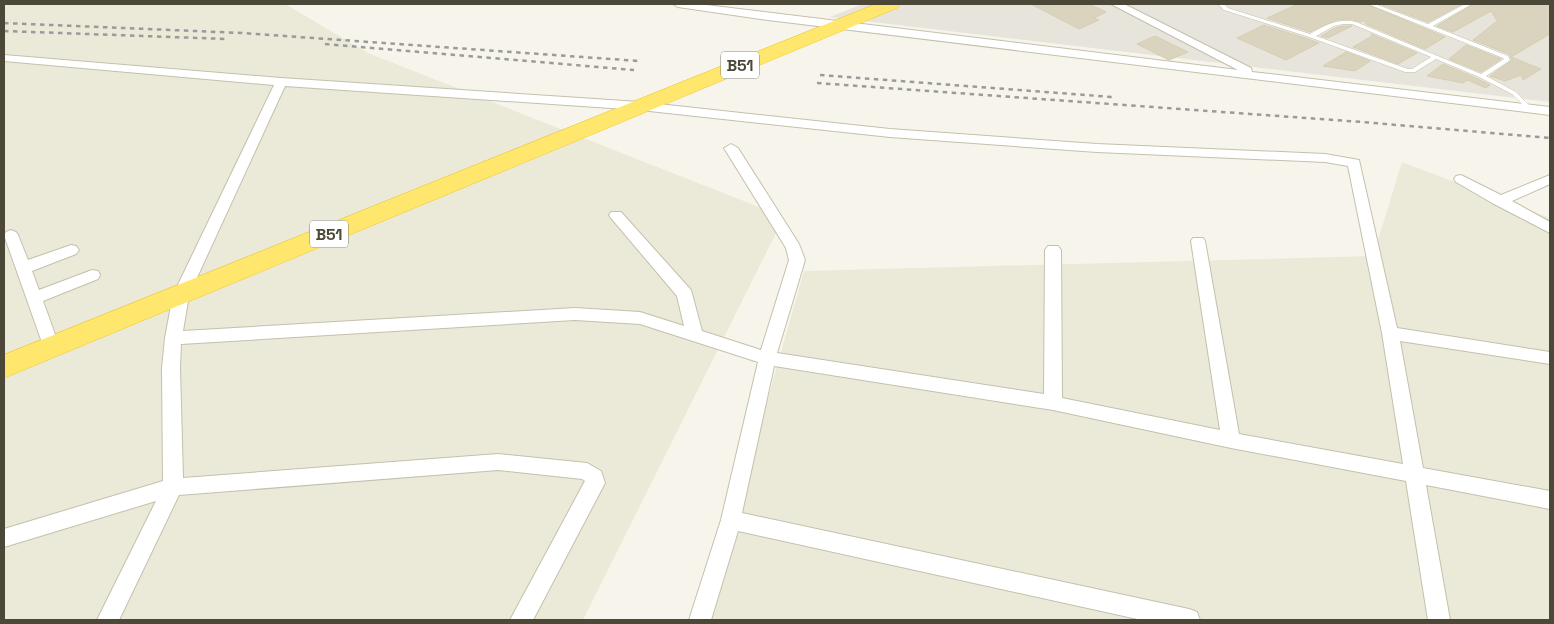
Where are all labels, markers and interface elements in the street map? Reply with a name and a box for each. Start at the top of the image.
road number: B51 [721,52,759,78]
road number: B51 [310,220,348,248]

